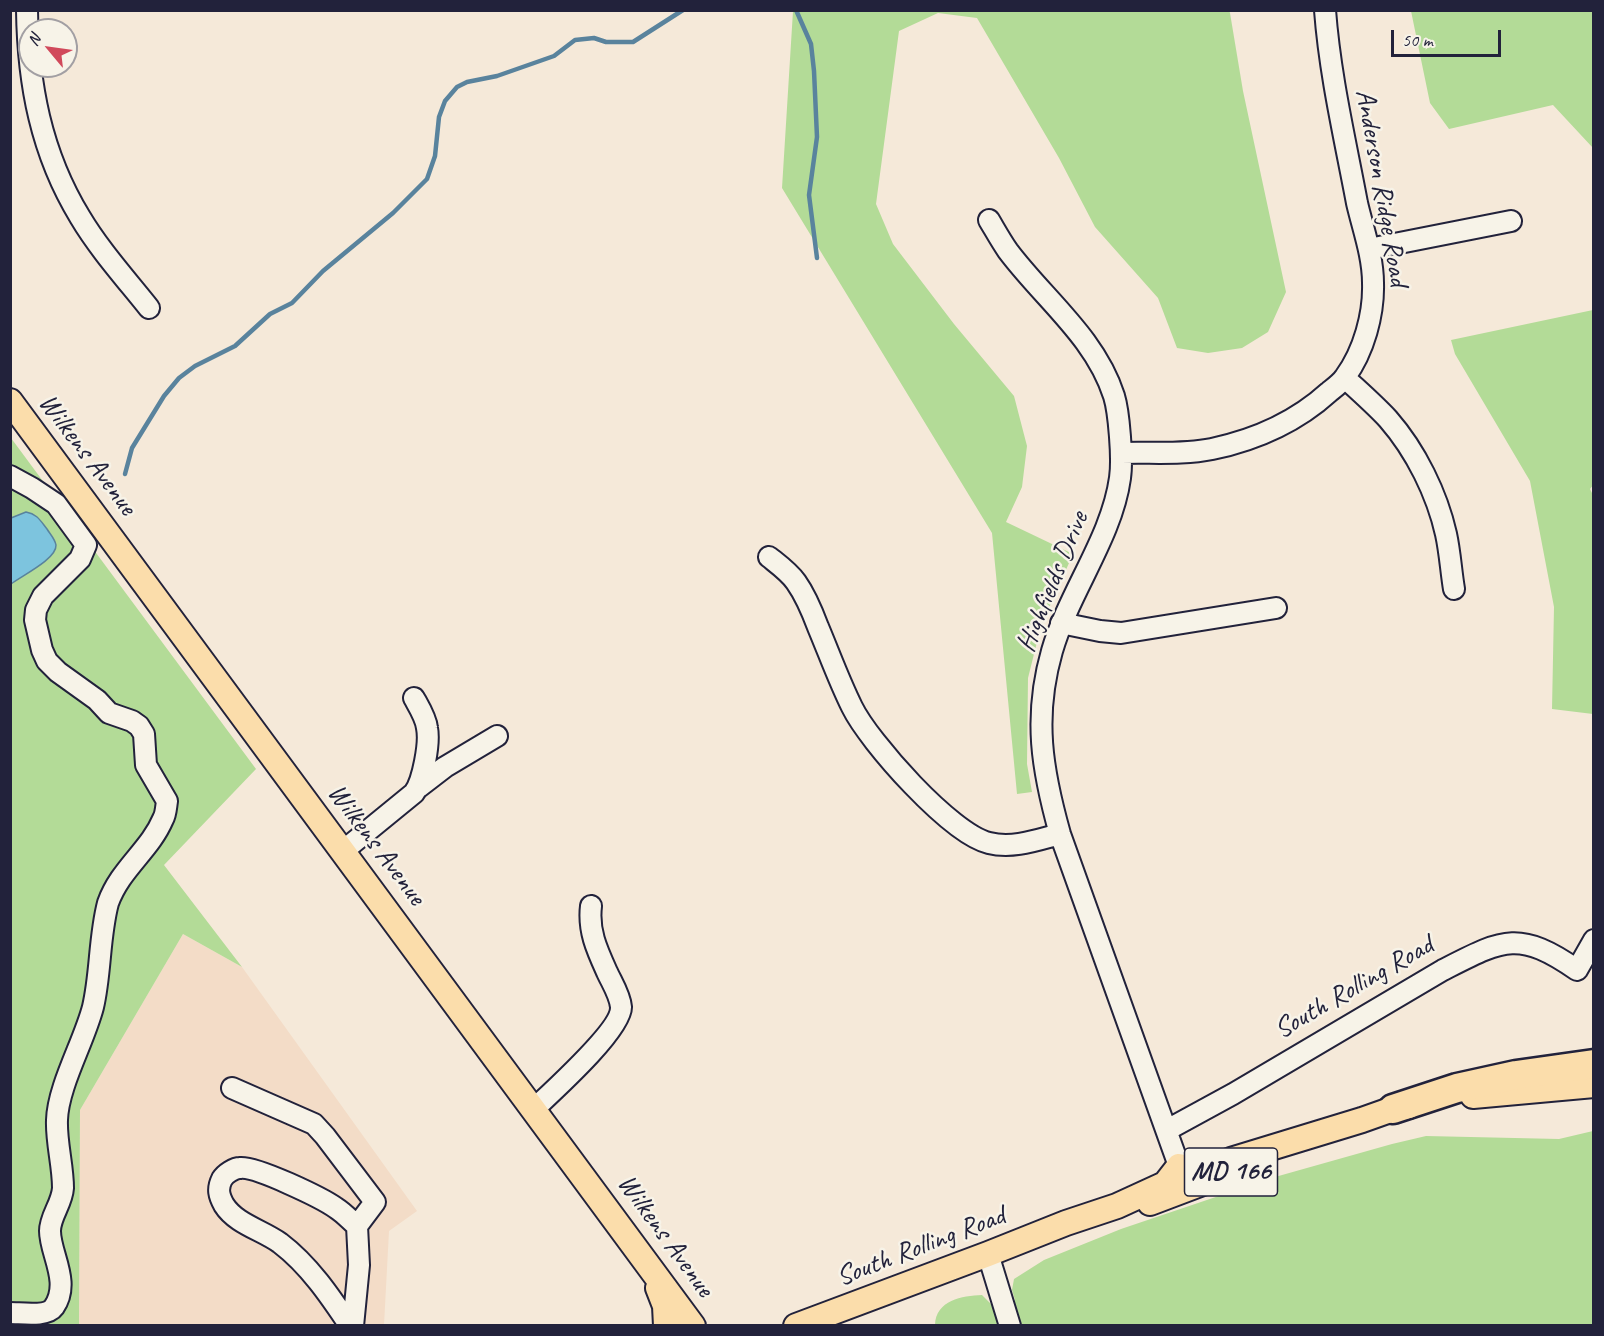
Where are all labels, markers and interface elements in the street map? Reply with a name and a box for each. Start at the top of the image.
north arrow [18,18,78,78]
scale bar [1394,18,1504,56]
text: 50 m [1402,29,1433,51]
text: N [23,31,45,49]
street label: Anderson Ridge Road [1347,87,1415,289]
street label: Wilkens Avenue [30,388,144,522]
street label: Highfields Drive [1010,507,1096,657]
street label: Wilkens Avenue [319,778,433,912]
street label: South Rolling Road [1269,929,1439,1047]
road number: MD 166 [1184,1148,1278,1196]
street label: Wilkens Avenue [609,1168,721,1304]
street label: South Rolling Road [832,1199,1010,1295]

